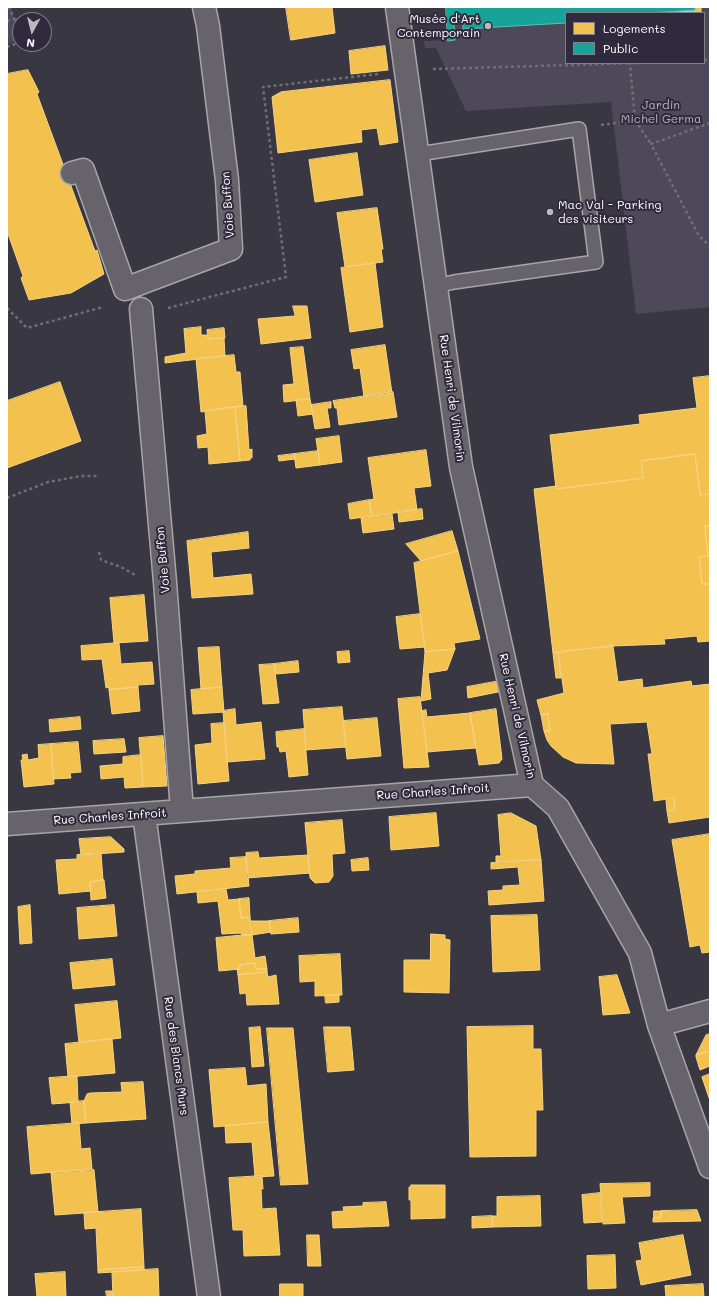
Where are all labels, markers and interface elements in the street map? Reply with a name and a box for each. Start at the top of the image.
north arrow [12,12,52,52]
place label: Musée d'Art Contemporain [397,12,480,40]
legend [565,12,705,64]
text: Logements [603,20,666,36]
marker: Musée d'Art Contemporain [483,21,493,31]
text: N [26,35,36,51]
text: Public [603,40,638,56]
park label: Jardin Michel Germa [621,98,701,126]
street label: Voie Buffon [218,171,238,239]
place label: Mac Val - Parking des visiteurs [558,198,661,226]
marker: Mac Val - Parking des visiteurs [545,207,555,217]
street label: Rue Henri de Vilmorin [436,334,468,462]
street label: Voie Buffon [153,526,173,594]
street label: Rue Henri de Vilmorin [496,652,538,780]
street label: Rue Charles Infroit [376,781,490,803]
street label: Rue Charles Infroit [53,806,167,828]
street label: Rue des Blancs Murs [161,996,191,1116]

